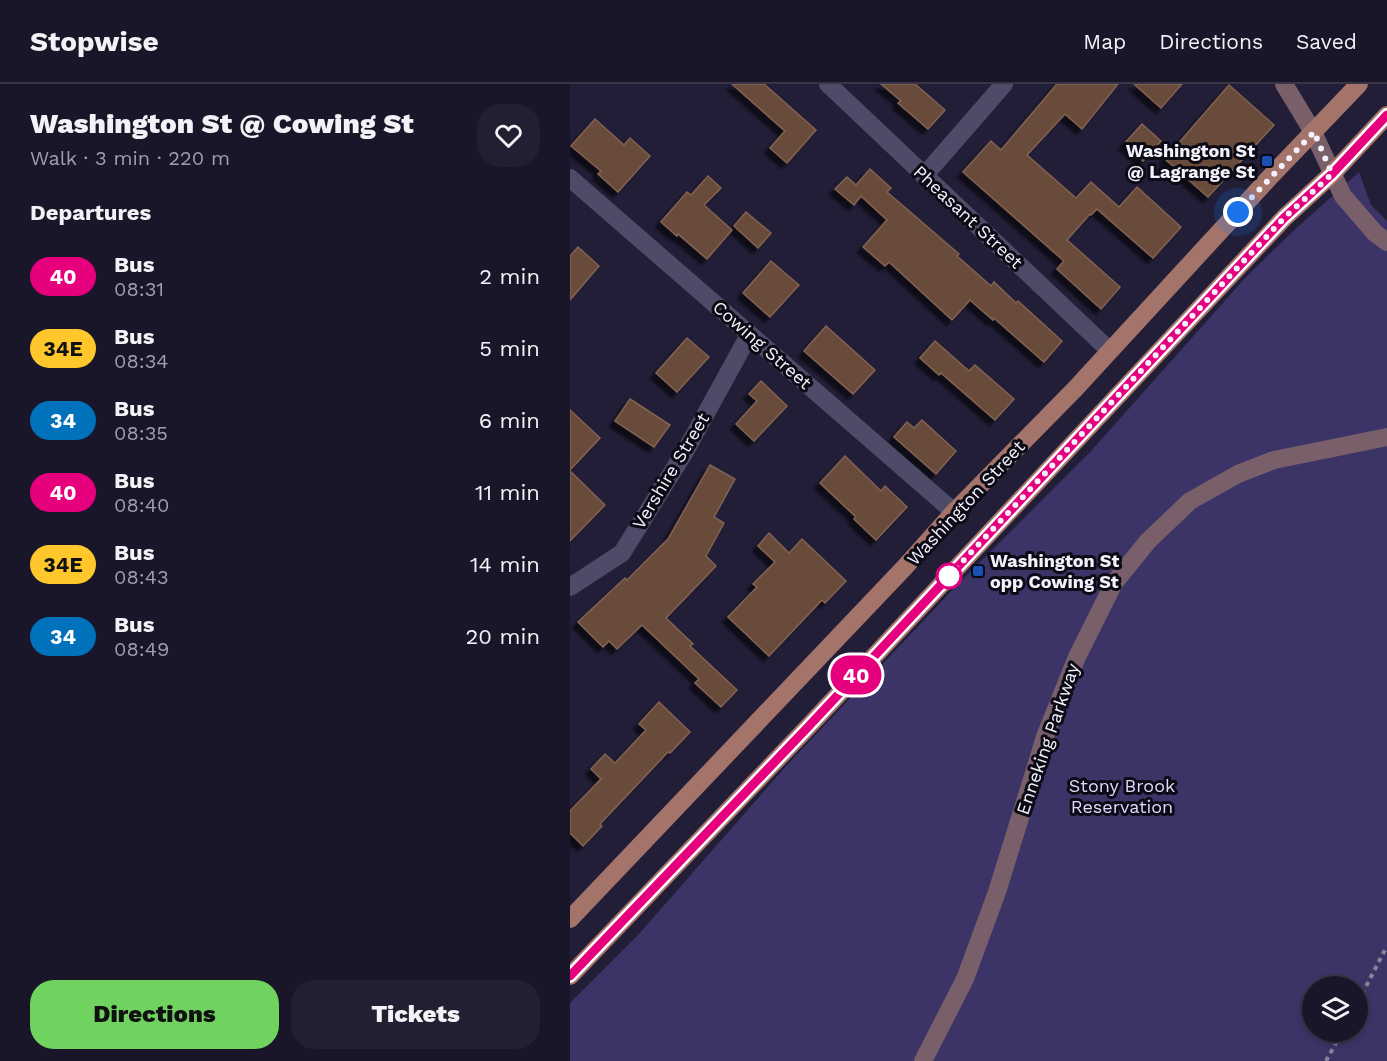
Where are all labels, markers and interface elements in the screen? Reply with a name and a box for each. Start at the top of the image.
text: Stopwise [30,25,159,58]
text: Map [1083,29,1126,54]
text: Directions [1159,29,1263,54]
text: Saved [1296,29,1357,54]
button: heart [477,104,540,167]
text: Washington St @ Cowing St [30,107,414,140]
place label: Washington St @ Lagrange St [1126,140,1255,182]
text: Walk · 3 min · 220 m [30,146,230,170]
marker: Washington St @ Lagrange St [1260,154,1274,168]
street label: Pheasant Street [910,161,1027,273]
your location [1223,197,1253,227]
text: Departures [30,200,151,225]
text: Bus [114,252,154,277]
text: 40 [49,264,77,289]
text: 2 min [479,264,540,289]
text: 08:31 [114,277,164,301]
street label: Cowing Street [709,296,816,393]
text: Bus [114,324,154,349]
text: 34E [43,336,83,361]
text: 5 min [479,336,540,361]
text: 08:34 [114,349,169,373]
text: Bus [114,396,154,421]
text: 34 [50,408,76,433]
text: 6 min [479,408,540,433]
street label: Vershire Street [628,409,714,532]
text: 08:35 [114,421,168,445]
street label: Washington Street [902,436,1029,569]
text: Bus [114,468,154,493]
text: 40 [49,480,77,505]
text: 11 min [475,480,540,505]
text: 08:40 [114,493,169,517]
text: Bus [114,540,154,565]
place label: Washington St opp Cowing St [990,550,1119,592]
text: 34E [43,552,83,577]
text: 14 min [470,552,540,577]
unlabelled marker [936,563,962,589]
marker: Washington St opp Cowing St [971,564,985,578]
text: 08:43 [114,565,169,589]
text: Bus [114,612,154,637]
text: 34 [50,624,76,649]
text: 20 min [466,624,540,649]
text: 08:49 [114,637,169,661]
line badge: 40 [829,656,883,694]
street label: Enneking Parkway [1012,660,1083,817]
text: 40 [842,663,870,688]
park label: Stony Brook Reservation [1069,775,1175,817]
map controls [1302,976,1368,1042]
button: layers [1302,976,1368,1042]
button: Directions [30,980,279,1049]
button: Tickets [291,980,540,1049]

